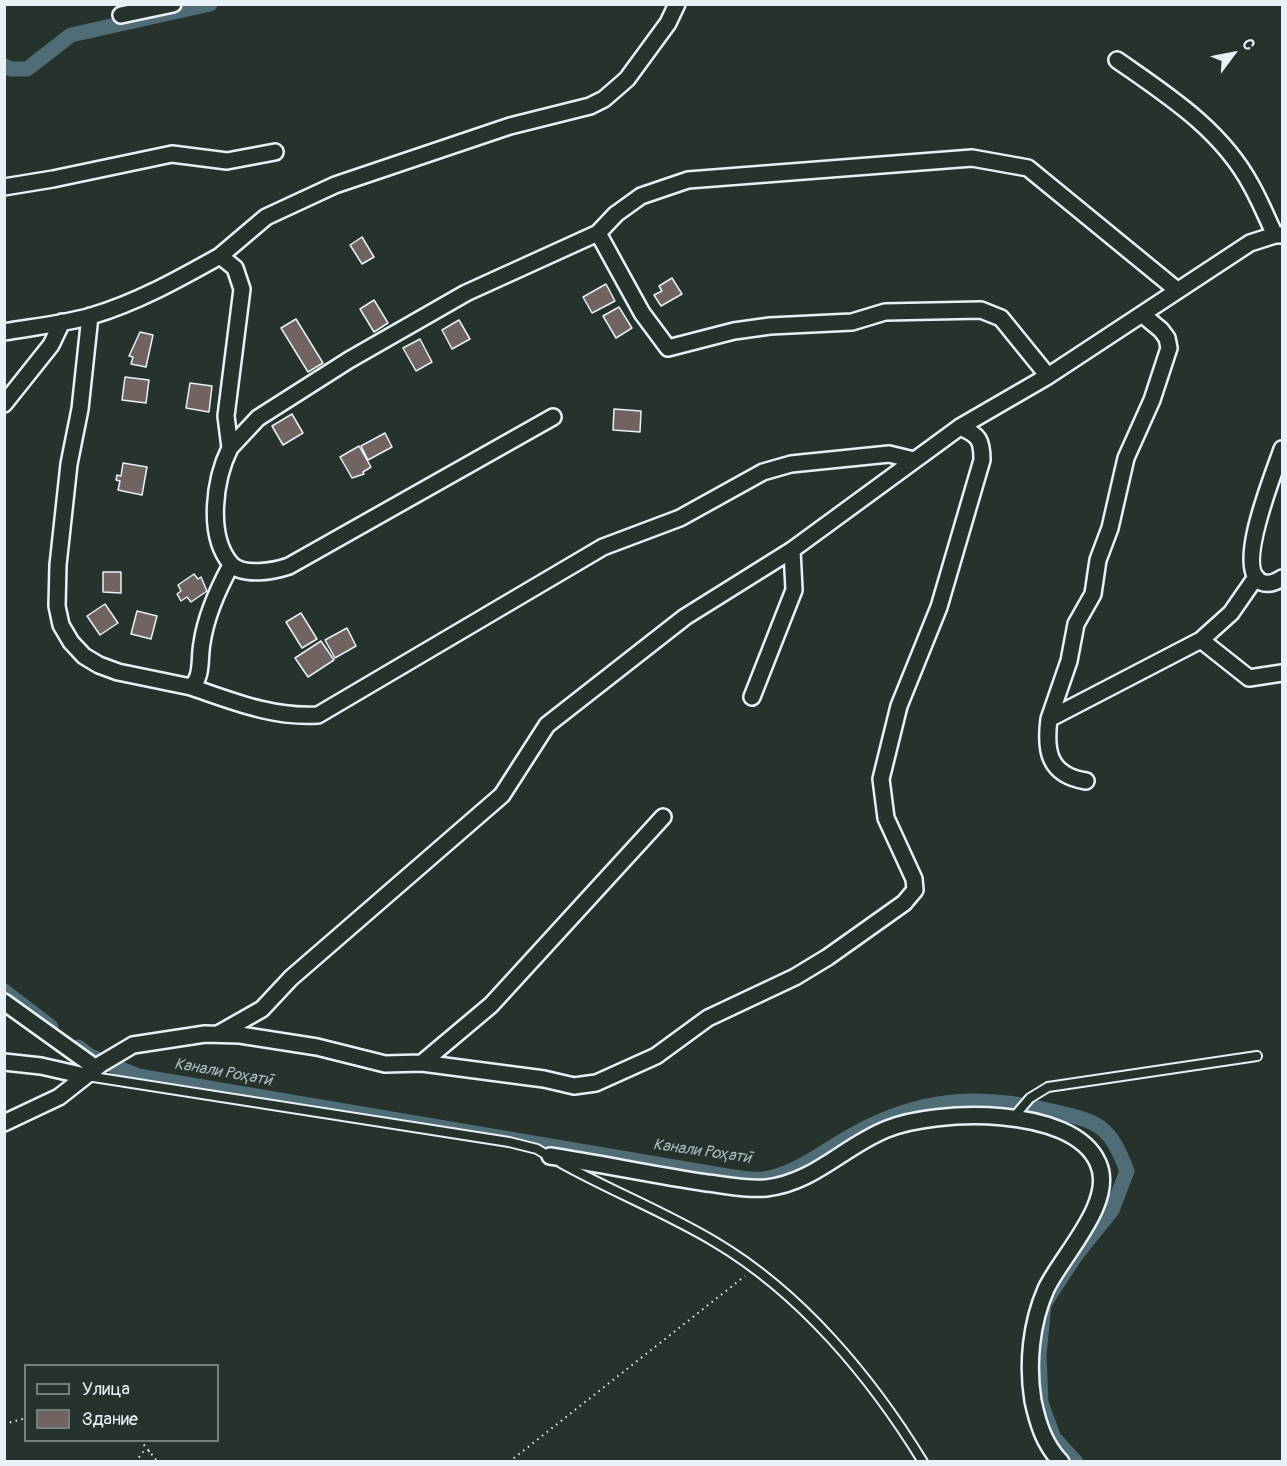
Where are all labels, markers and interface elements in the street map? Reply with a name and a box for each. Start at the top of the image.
north arrow [1203,24,1263,84]
text: С [1237,35,1259,54]
water label: Канали Роҳатӣ [173,1055,275,1091]
water label: Канали Роҳатӣ [652,1135,754,1169]
legend [24,1364,219,1442]
text: Улица [82,1378,130,1401]
text: Здание [82,1408,138,1431]

